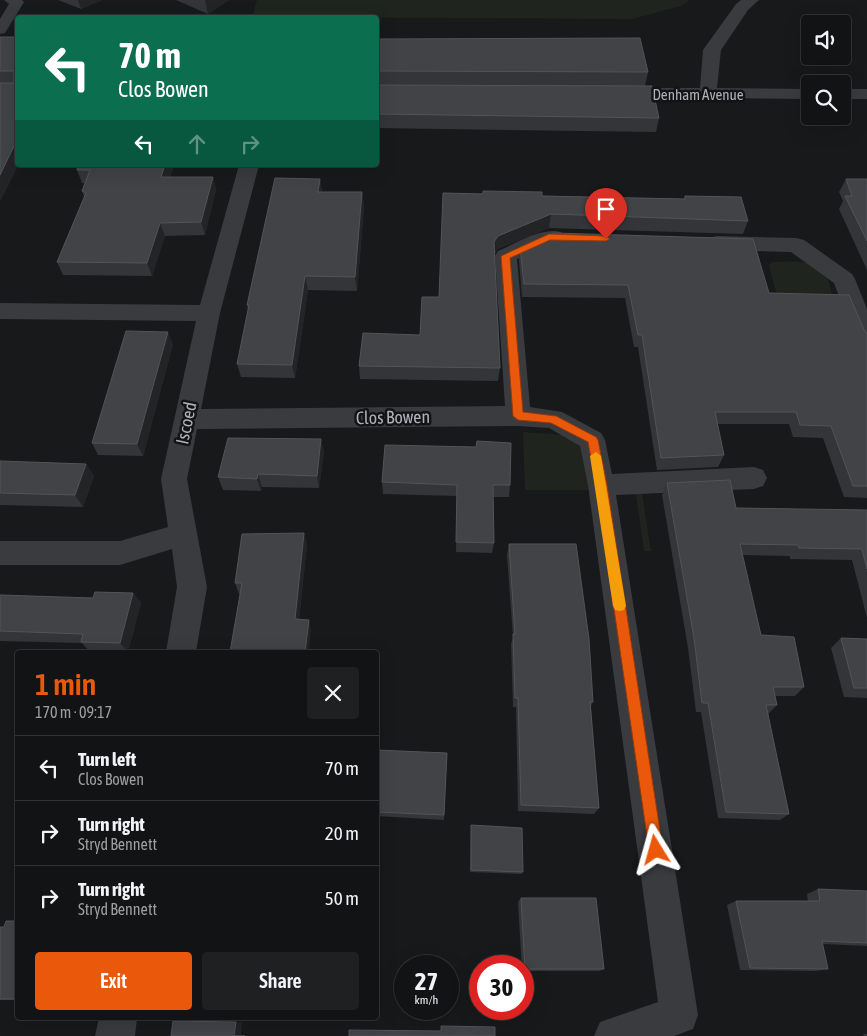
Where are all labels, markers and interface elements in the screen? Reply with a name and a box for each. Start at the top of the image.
map controls [801,15,851,125]
button: sound [801,15,851,65]
icon: left [35,35,100,100]
text: 70 m [118,35,181,75]
button: search [801,75,851,125]
text: Clos Bowen [118,76,209,102]
street label: Denham Avenue [652,86,744,103]
icon: left [130,130,158,158]
icon: ahead [183,130,211,158]
icon: right [236,130,264,158]
pin [585,188,627,239]
icon: arrive [592,195,620,223]
street label: Iscoed [171,400,201,446]
street label: Clos Bowen [356,406,430,428]
text: 1 min [35,667,96,701]
button: close [307,667,359,719]
text: 170 m · 09:17 [35,703,112,721]
text: Turn left [78,748,136,770]
icon: left [35,754,63,782]
text: 70 m [325,757,359,779]
text: Clos Bowen [78,770,144,788]
text: Turn right [78,813,145,835]
icon: right [35,819,63,847]
text: 20 m [325,822,359,844]
position arrow [629,823,681,875]
text: Stryd Bennett [78,835,157,853]
text: Turn right [78,878,145,900]
icon: right [35,884,63,912]
text: 50 m [325,887,359,909]
text: Stryd Bennett [78,900,157,918]
button: Exit [35,952,192,1010]
button: Share [202,952,359,1010]
speed limit sign: 30 [469,955,534,1020]
text: 27 [415,967,438,995]
text: km/h [415,993,438,1007]

